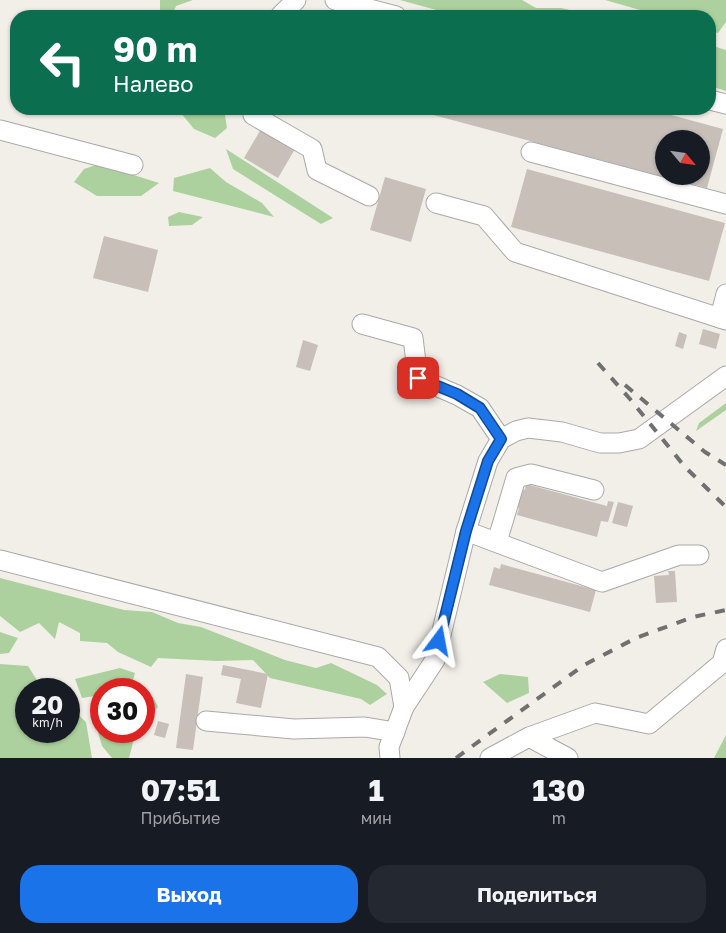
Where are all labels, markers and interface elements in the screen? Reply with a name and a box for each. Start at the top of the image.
text: 90 m [113,28,197,70]
icon: left [30,30,95,95]
text: Налево [113,70,193,97]
north arrow [655,130,710,185]
map controls [655,130,710,185]
pin [397,357,439,399]
icon: arrive [404,364,432,392]
position arrow [412,614,464,666]
speed limit sign: 30 [90,678,155,743]
text: 20 [32,689,63,720]
text: km/h [32,715,63,730]
text: 07:51 [141,772,220,808]
text: 1 [368,772,384,808]
text: 130 [532,772,585,808]
text: Прибытие [141,808,220,828]
text: мин [361,808,392,828]
text: m [552,808,566,828]
button: Выход [20,865,358,923]
button: Поделиться [368,865,706,923]

